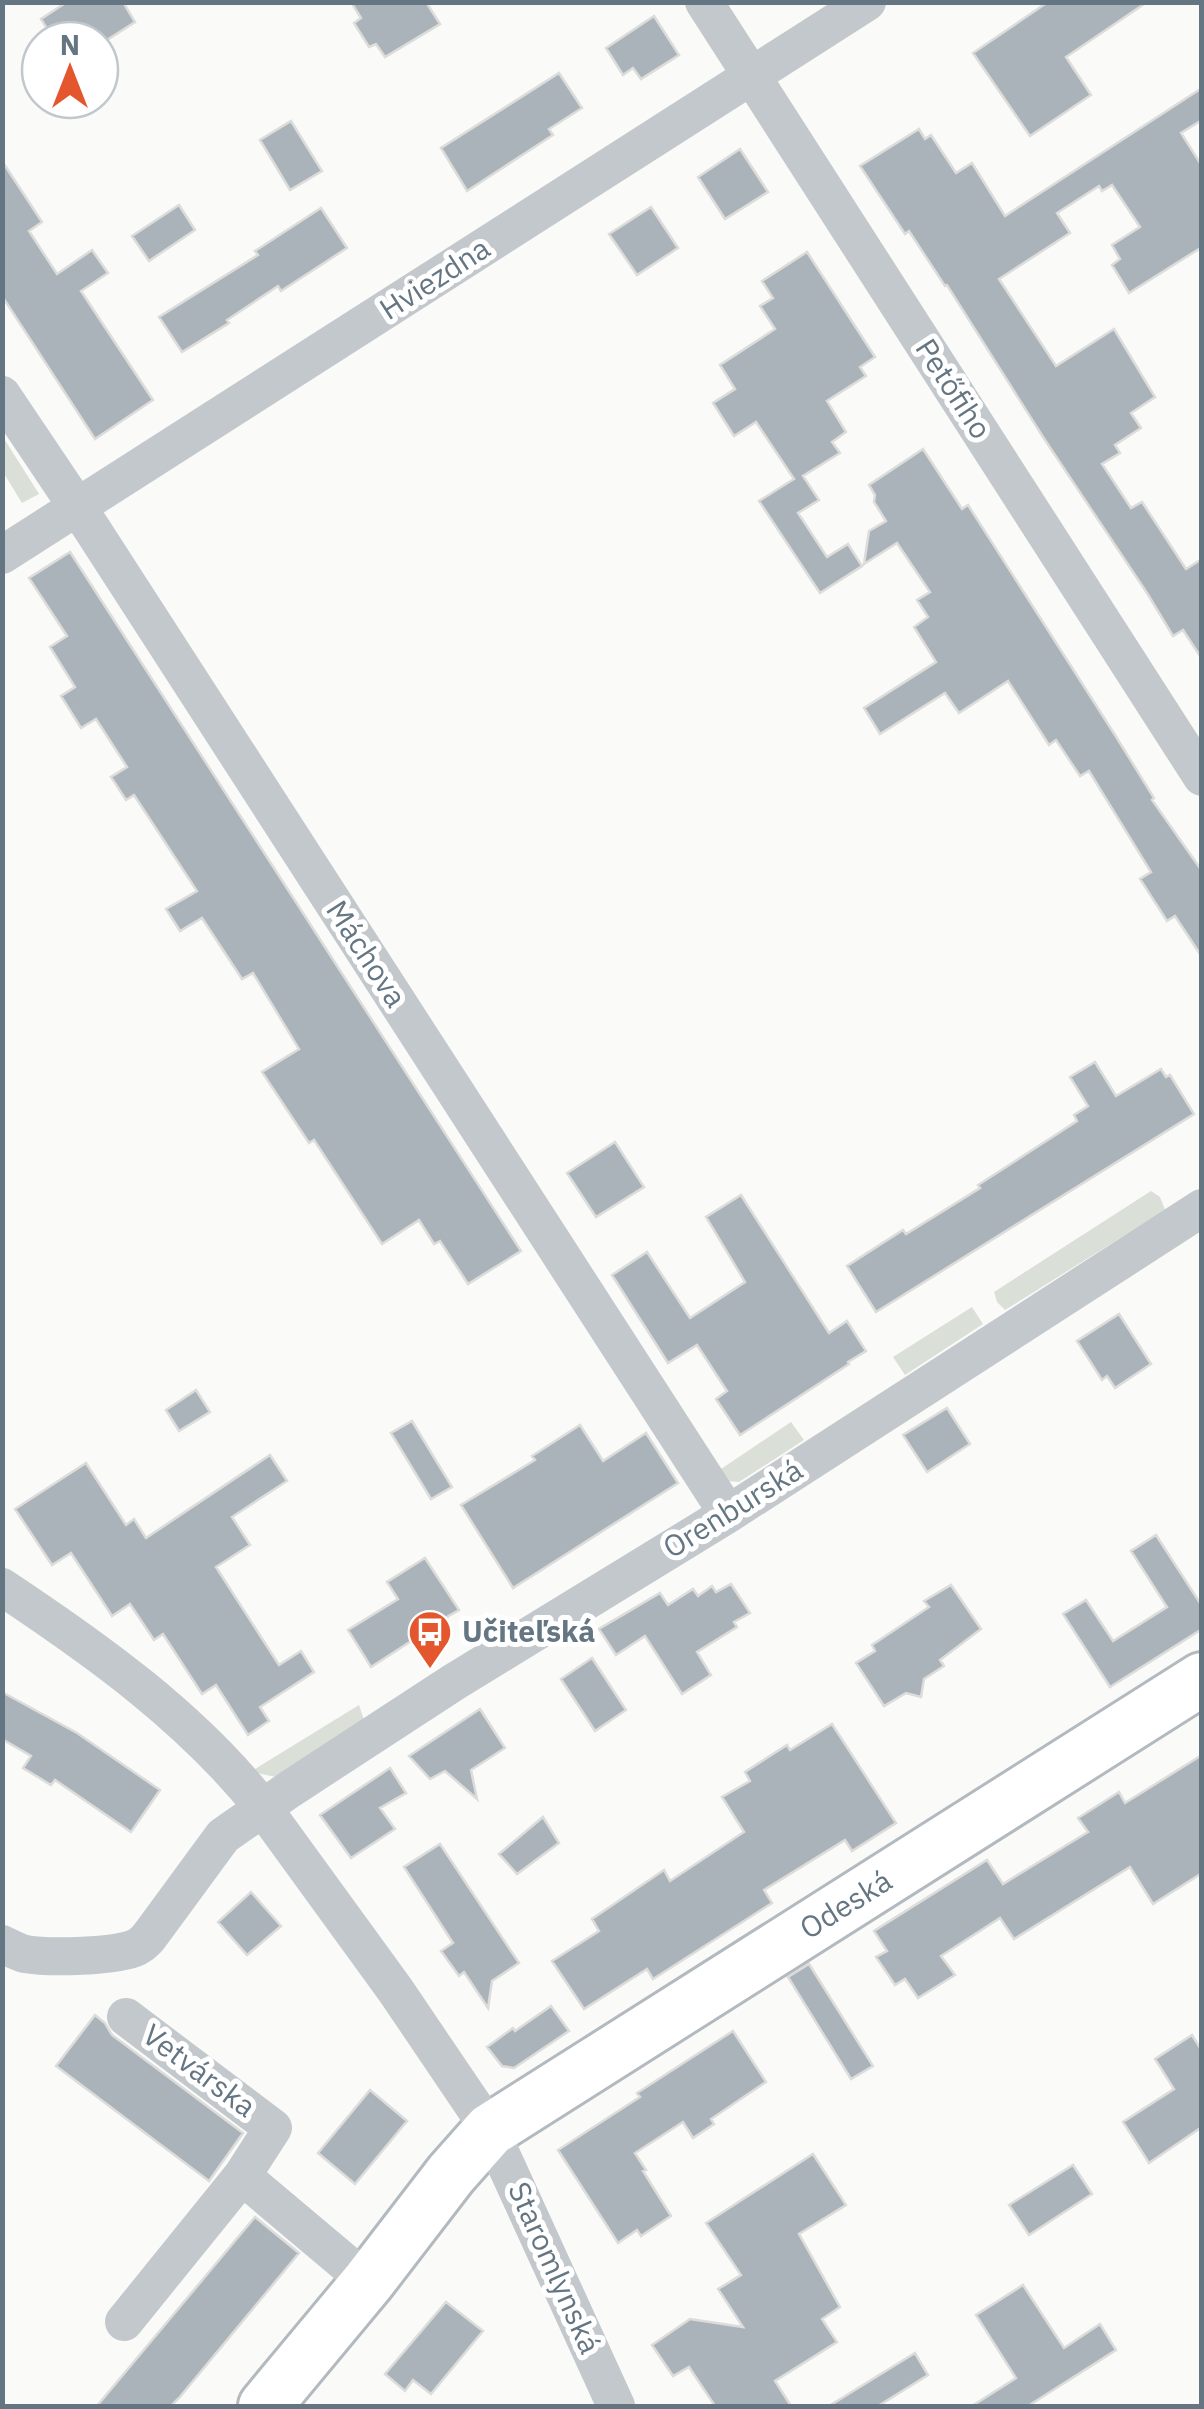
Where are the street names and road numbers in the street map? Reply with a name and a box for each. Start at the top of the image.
street label: Hviezdna [372,228,497,328]
street label: Petőfiho [907,331,1001,446]
street label: Máchova [318,892,416,1014]
street label: Orenburská [655,1449,809,1566]
street label: Odeská [792,1860,899,1947]
street label: Vetvárska [135,2014,264,2125]
street label: Staromlynská [500,2175,611,2359]

